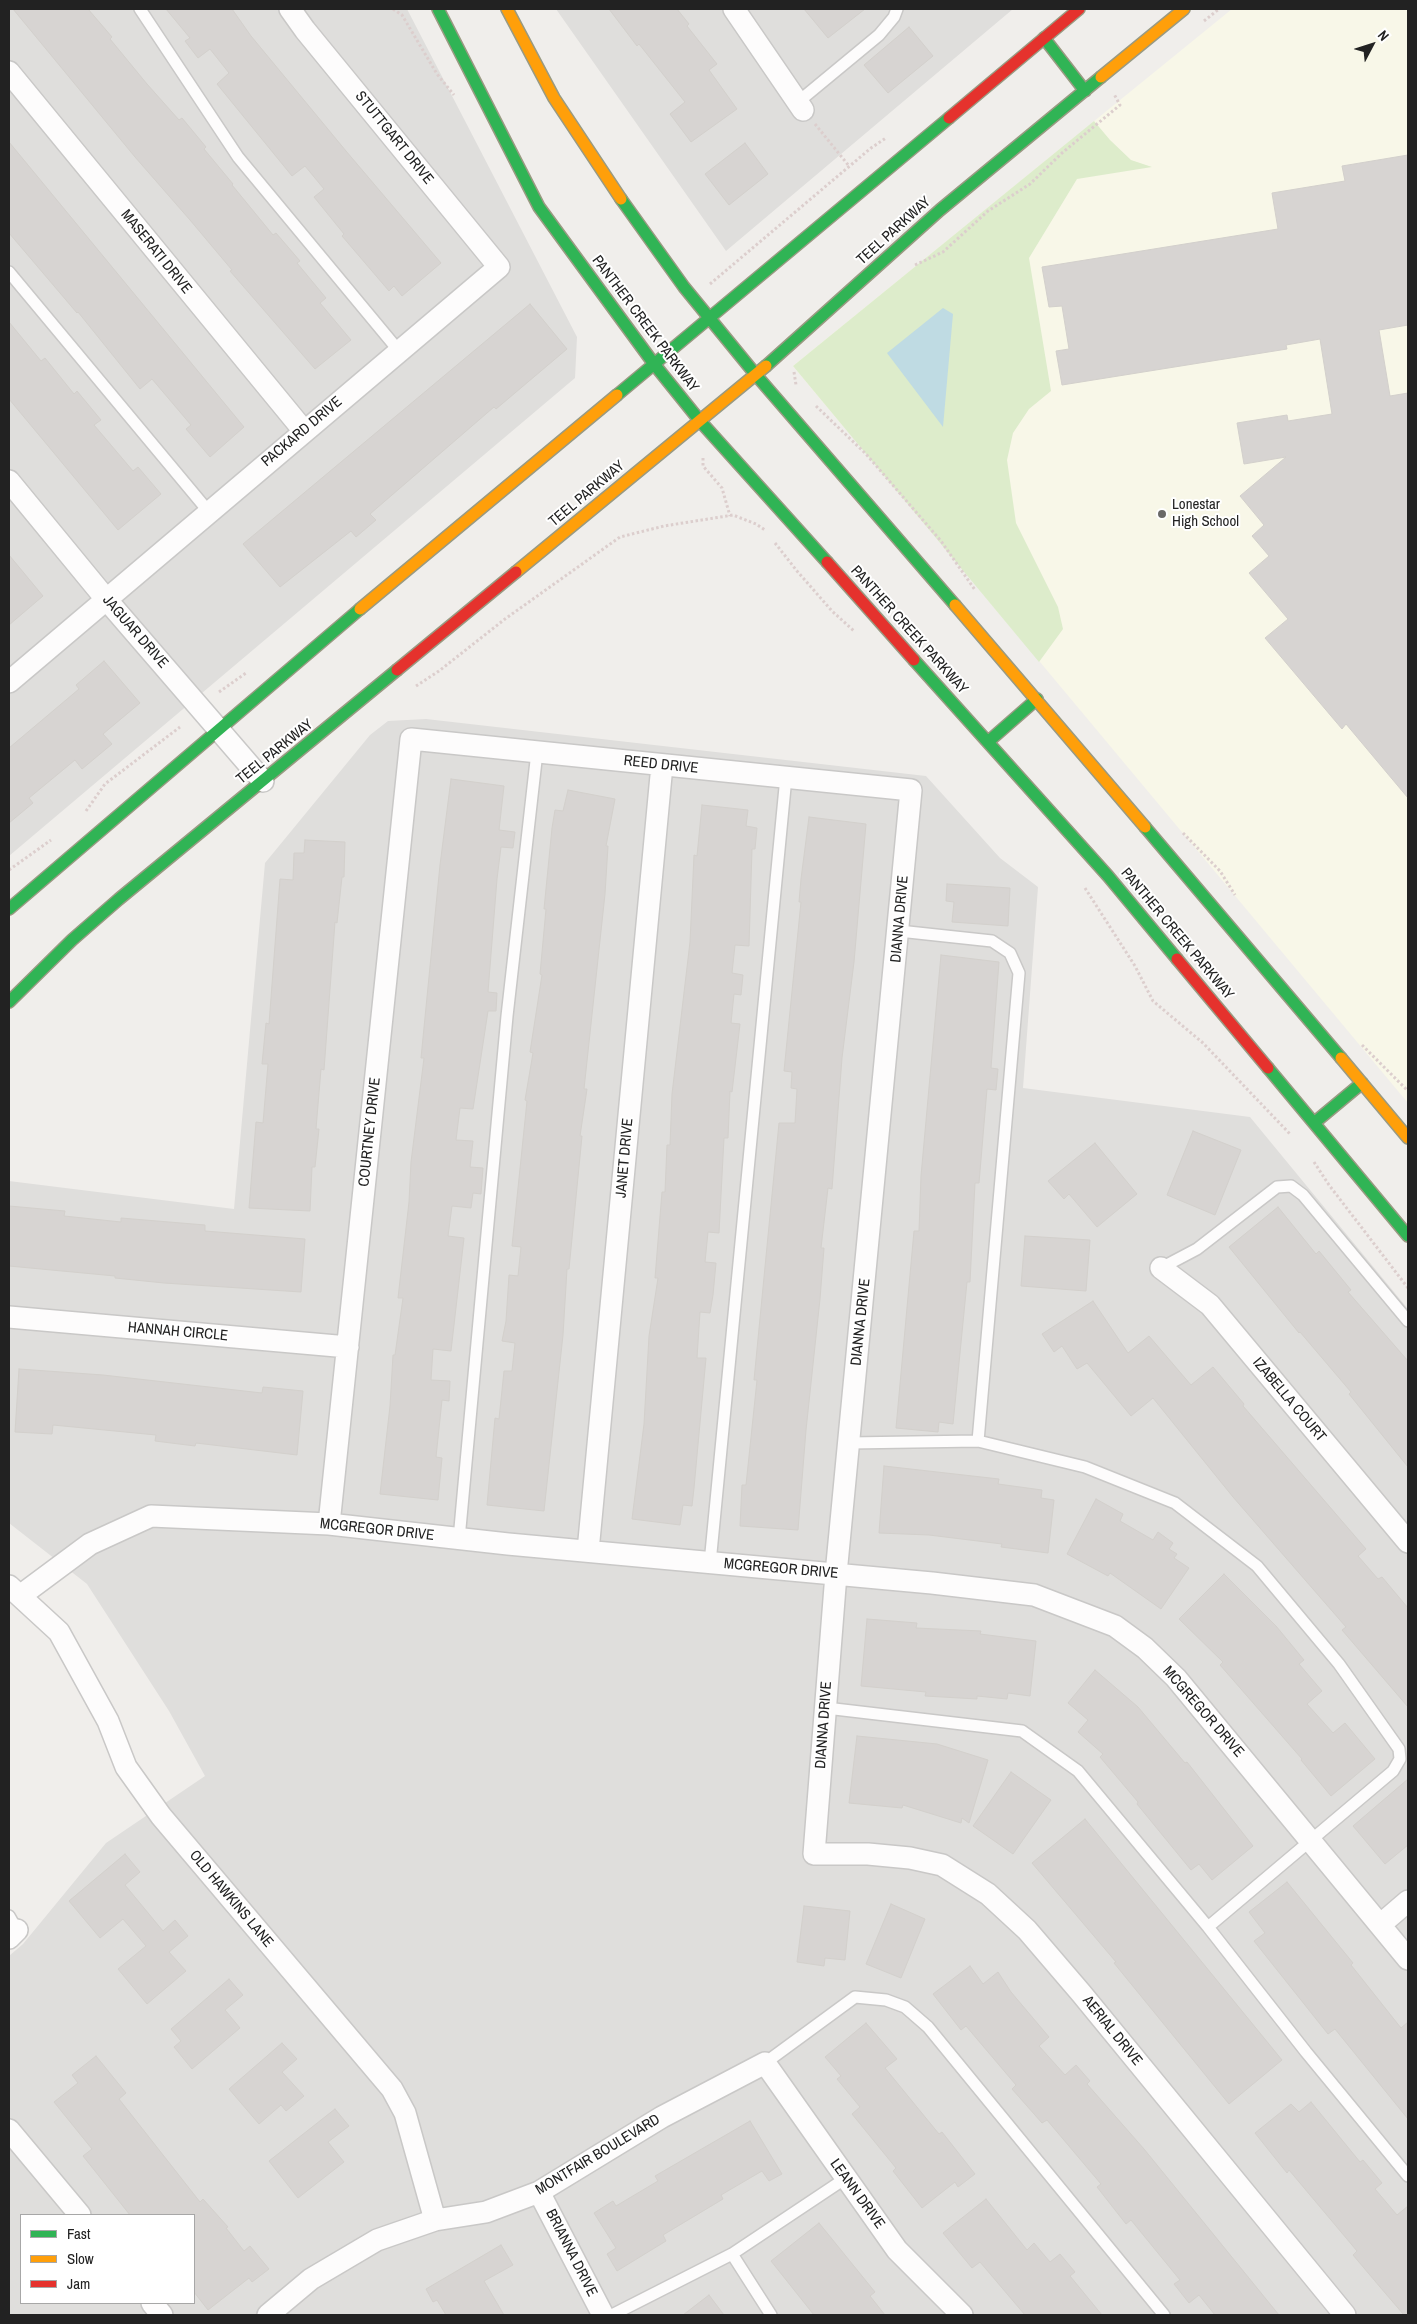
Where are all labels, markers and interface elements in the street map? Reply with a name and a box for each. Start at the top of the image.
north arrow [1347,20,1397,70]
text: N [1374,26,1393,44]
street label: STUTTGART DRIVE [351,88,437,188]
street label: TEEL PARKWAY [853,193,935,269]
street label: MASERATI DRIVE [117,206,195,298]
street label: PANTHER CREEK PARKWAY [588,252,702,396]
street label: PACKARD DRIVE [258,393,346,471]
street label: TEEL PARKWAY [545,457,629,531]
place label: Lonestar High School [1172,496,1239,531]
marker: Lonestar High School [1156,508,1168,520]
street label: PANTHER CREEK PARKWAY [847,562,971,698]
street label: JAGUAR DRIVE [98,592,172,672]
street label: TEEL PARKWAY [233,716,317,788]
street label: REED DRIVE [623,752,699,778]
street label: PANTHER CREEK PARKWAY [1117,864,1237,1004]
street label: DIANNA DRIVE [887,875,913,963]
street label: COURTNEY DRIVE [355,1076,385,1188]
street label: JANET DRIVE [613,1117,637,1199]
street label: DIANNA DRIVE [847,1278,875,1366]
street label: HANNAH CIRCLE [127,1319,229,1345]
street label: IZABELLA COURT [1249,1354,1329,1446]
street label: MCGREGOR DRIVE [319,1515,435,1545]
street label: MCGREGOR DRIVE [723,1555,839,1583]
street label: MCGREGOR DRIVE [1159,1663,1247,1761]
street label: DIANNA DRIVE [812,1681,836,1769]
street label: OLD HAWKINS LANE [185,1847,277,1951]
street label: AERIAL DRIVE [1078,1992,1146,2070]
street label: MONTFAIR BOULEVARD [533,2111,663,2199]
street label: LEANN DRIVE [826,2156,888,2232]
street label: BRIANNA DRIVE [541,2206,601,2300]
legend [20,2214,195,2304]
text: Fast [67,2223,90,2244]
text: Slow [67,2248,94,2269]
text: Jam [67,2273,90,2294]

